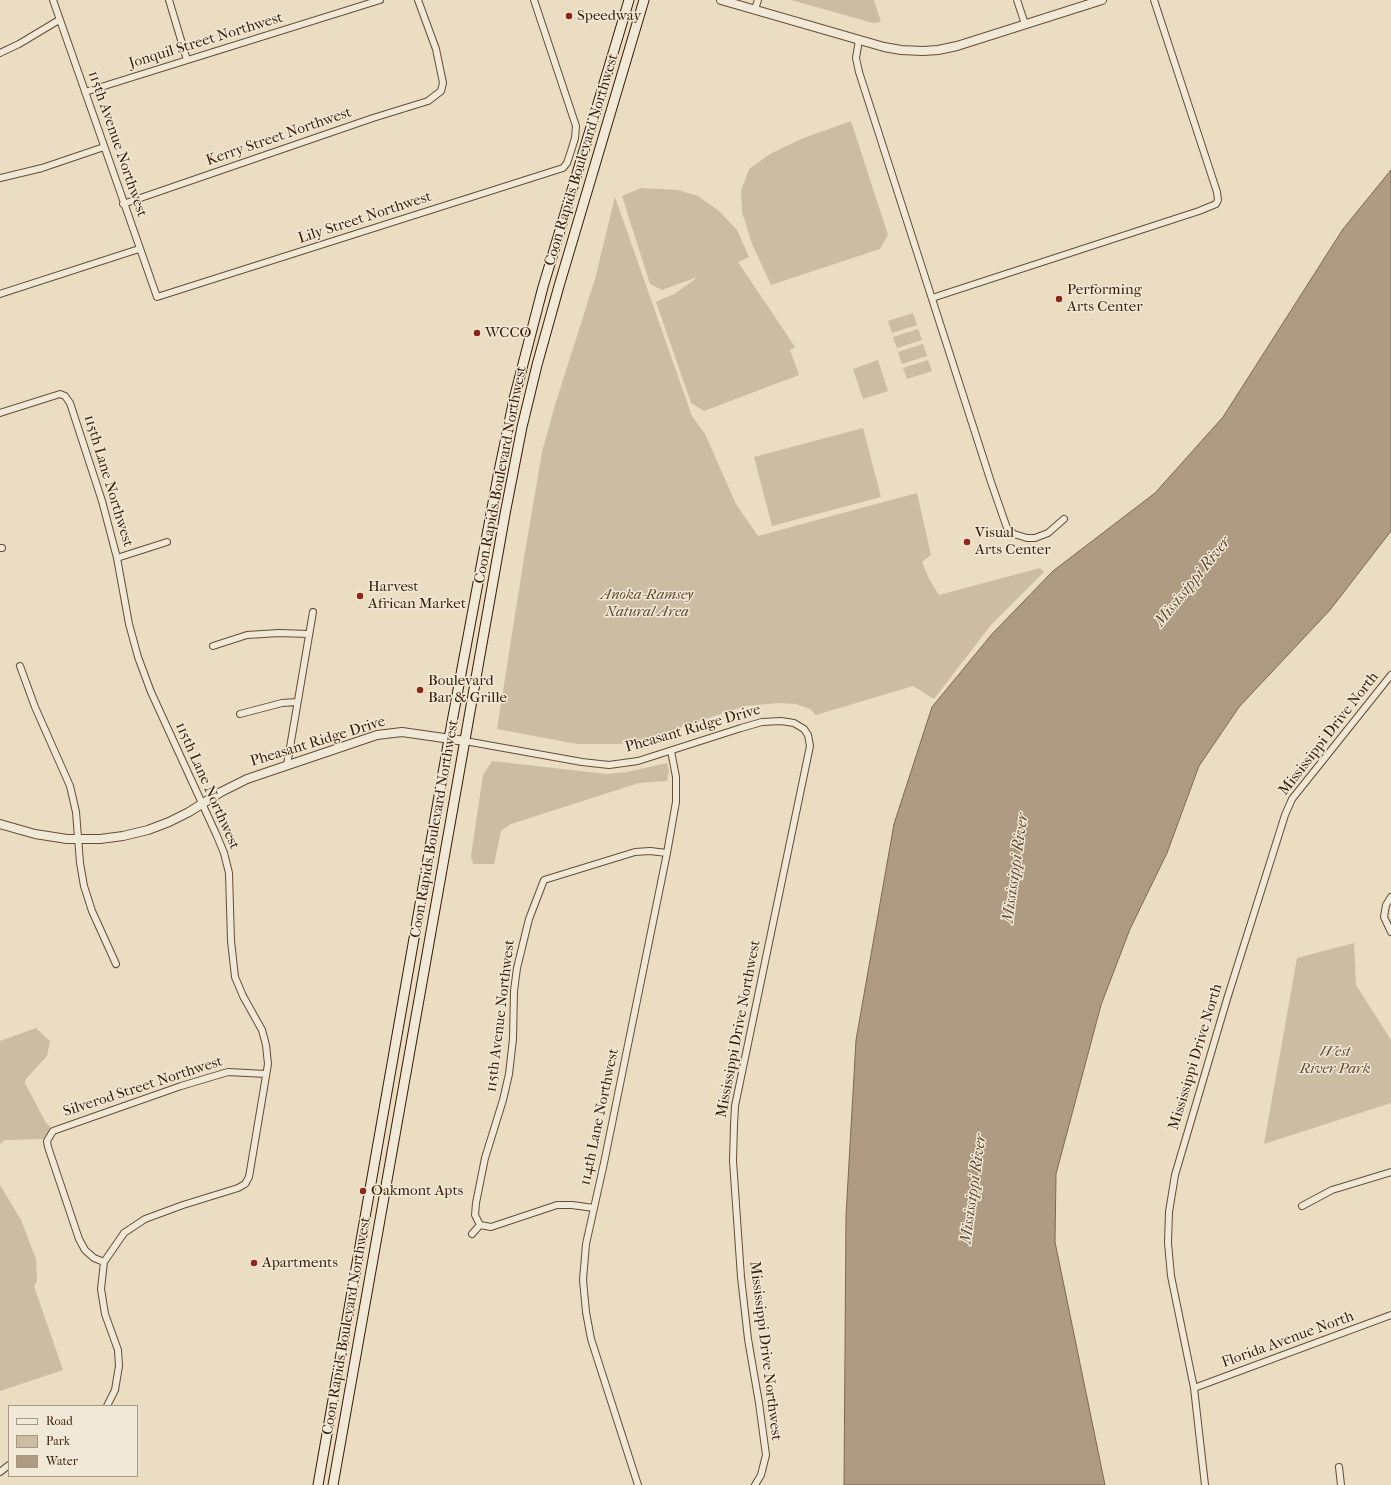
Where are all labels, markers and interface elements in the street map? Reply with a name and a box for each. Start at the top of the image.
place label: Speedway [577,7,641,25]
street label: Jonquil Street Northwest [127,9,285,73]
marker: Speedway [564,11,574,21]
street label: Coon Rapids Boulevard Northwest [541,52,623,268]
street label: 115th Avenue Northwest [84,69,150,219]
street label: Kerry Street Northwest [204,104,354,170]
street label: Lily Street Northwest [296,188,434,248]
place label: Performing Arts Center [1067,281,1143,316]
marker: Performing Arts Center [1054,294,1064,304]
place label: WCCO [485,324,531,342]
marker: WCCO [472,328,482,338]
street label: Coon Rapids Boulevard Northwest [471,365,531,585]
street label: 115th Lane Northwest [79,413,137,549]
place label: Visual Arts Center [975,524,1051,559]
water label: Mississippi River [1151,533,1235,631]
marker: Visual Arts Center [962,537,972,547]
place label: Harvest African Market [368,578,466,613]
park label: Anoka-Ramsey Natural Area [601,586,693,621]
marker: Harvest African Market [355,591,365,601]
street label: Mississippi Drive North [1275,669,1383,799]
place label: Boulevard Bar & Grille [428,672,507,707]
marker: Boulevard Bar & Grille [415,685,425,695]
street label: Pheasant Ridge Drive [623,701,763,757]
street label: Pheasant Ridge Drive [248,713,388,771]
street label: Coon Rapids Boulevard Northwest [407,719,463,939]
street label: 115th Lane Northwest [171,720,243,852]
water label: Mississippi River [999,812,1033,924]
street label: 115th Avenue Northwest [483,939,519,1093]
street label: Mississippi Drive Northwest [713,939,765,1119]
street label: Mississippi Drive North [1165,982,1227,1132]
park label: West River Park [1299,1043,1371,1078]
street label: 114th Lane Northwest [577,1047,623,1187]
street label: Silverod Street Northwest [61,1053,225,1121]
water label: Mississippi River [957,1133,991,1245]
place label: Oakmont Apts [371,1182,463,1200]
marker: Oakmont Apts [358,1186,368,1196]
street label: Coon Rapids Boulevard Northwest [319,1216,375,1436]
place label: Apartments [262,1254,338,1272]
marker: Apartments [249,1258,259,1268]
street label: Mississippi Drive Northwest [745,1260,785,1442]
street label: Florida Avenue North [1220,1308,1356,1372]
legend [8,1405,138,1477]
text: Road [46,1414,73,1428]
text: Park [46,1434,70,1448]
text: Water [46,1454,78,1468]

